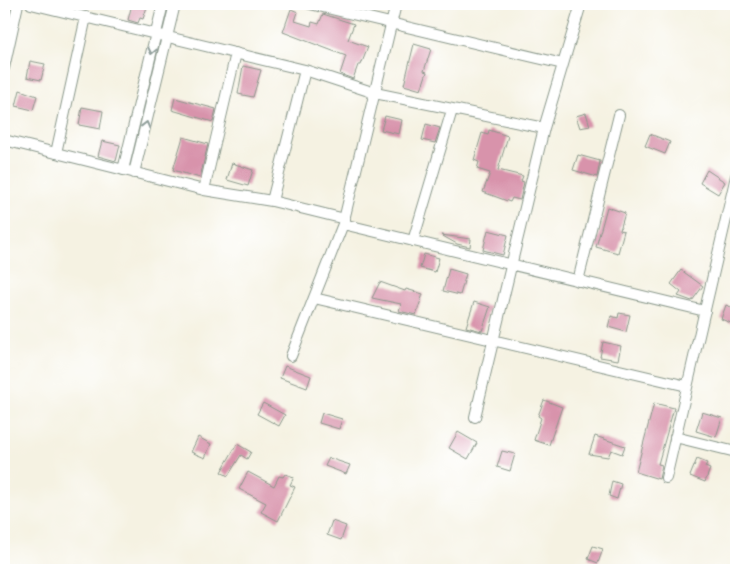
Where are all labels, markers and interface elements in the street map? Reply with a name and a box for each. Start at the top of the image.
one-way arrow [147,47,158,56]
one-way arrow [140,121,151,130]

